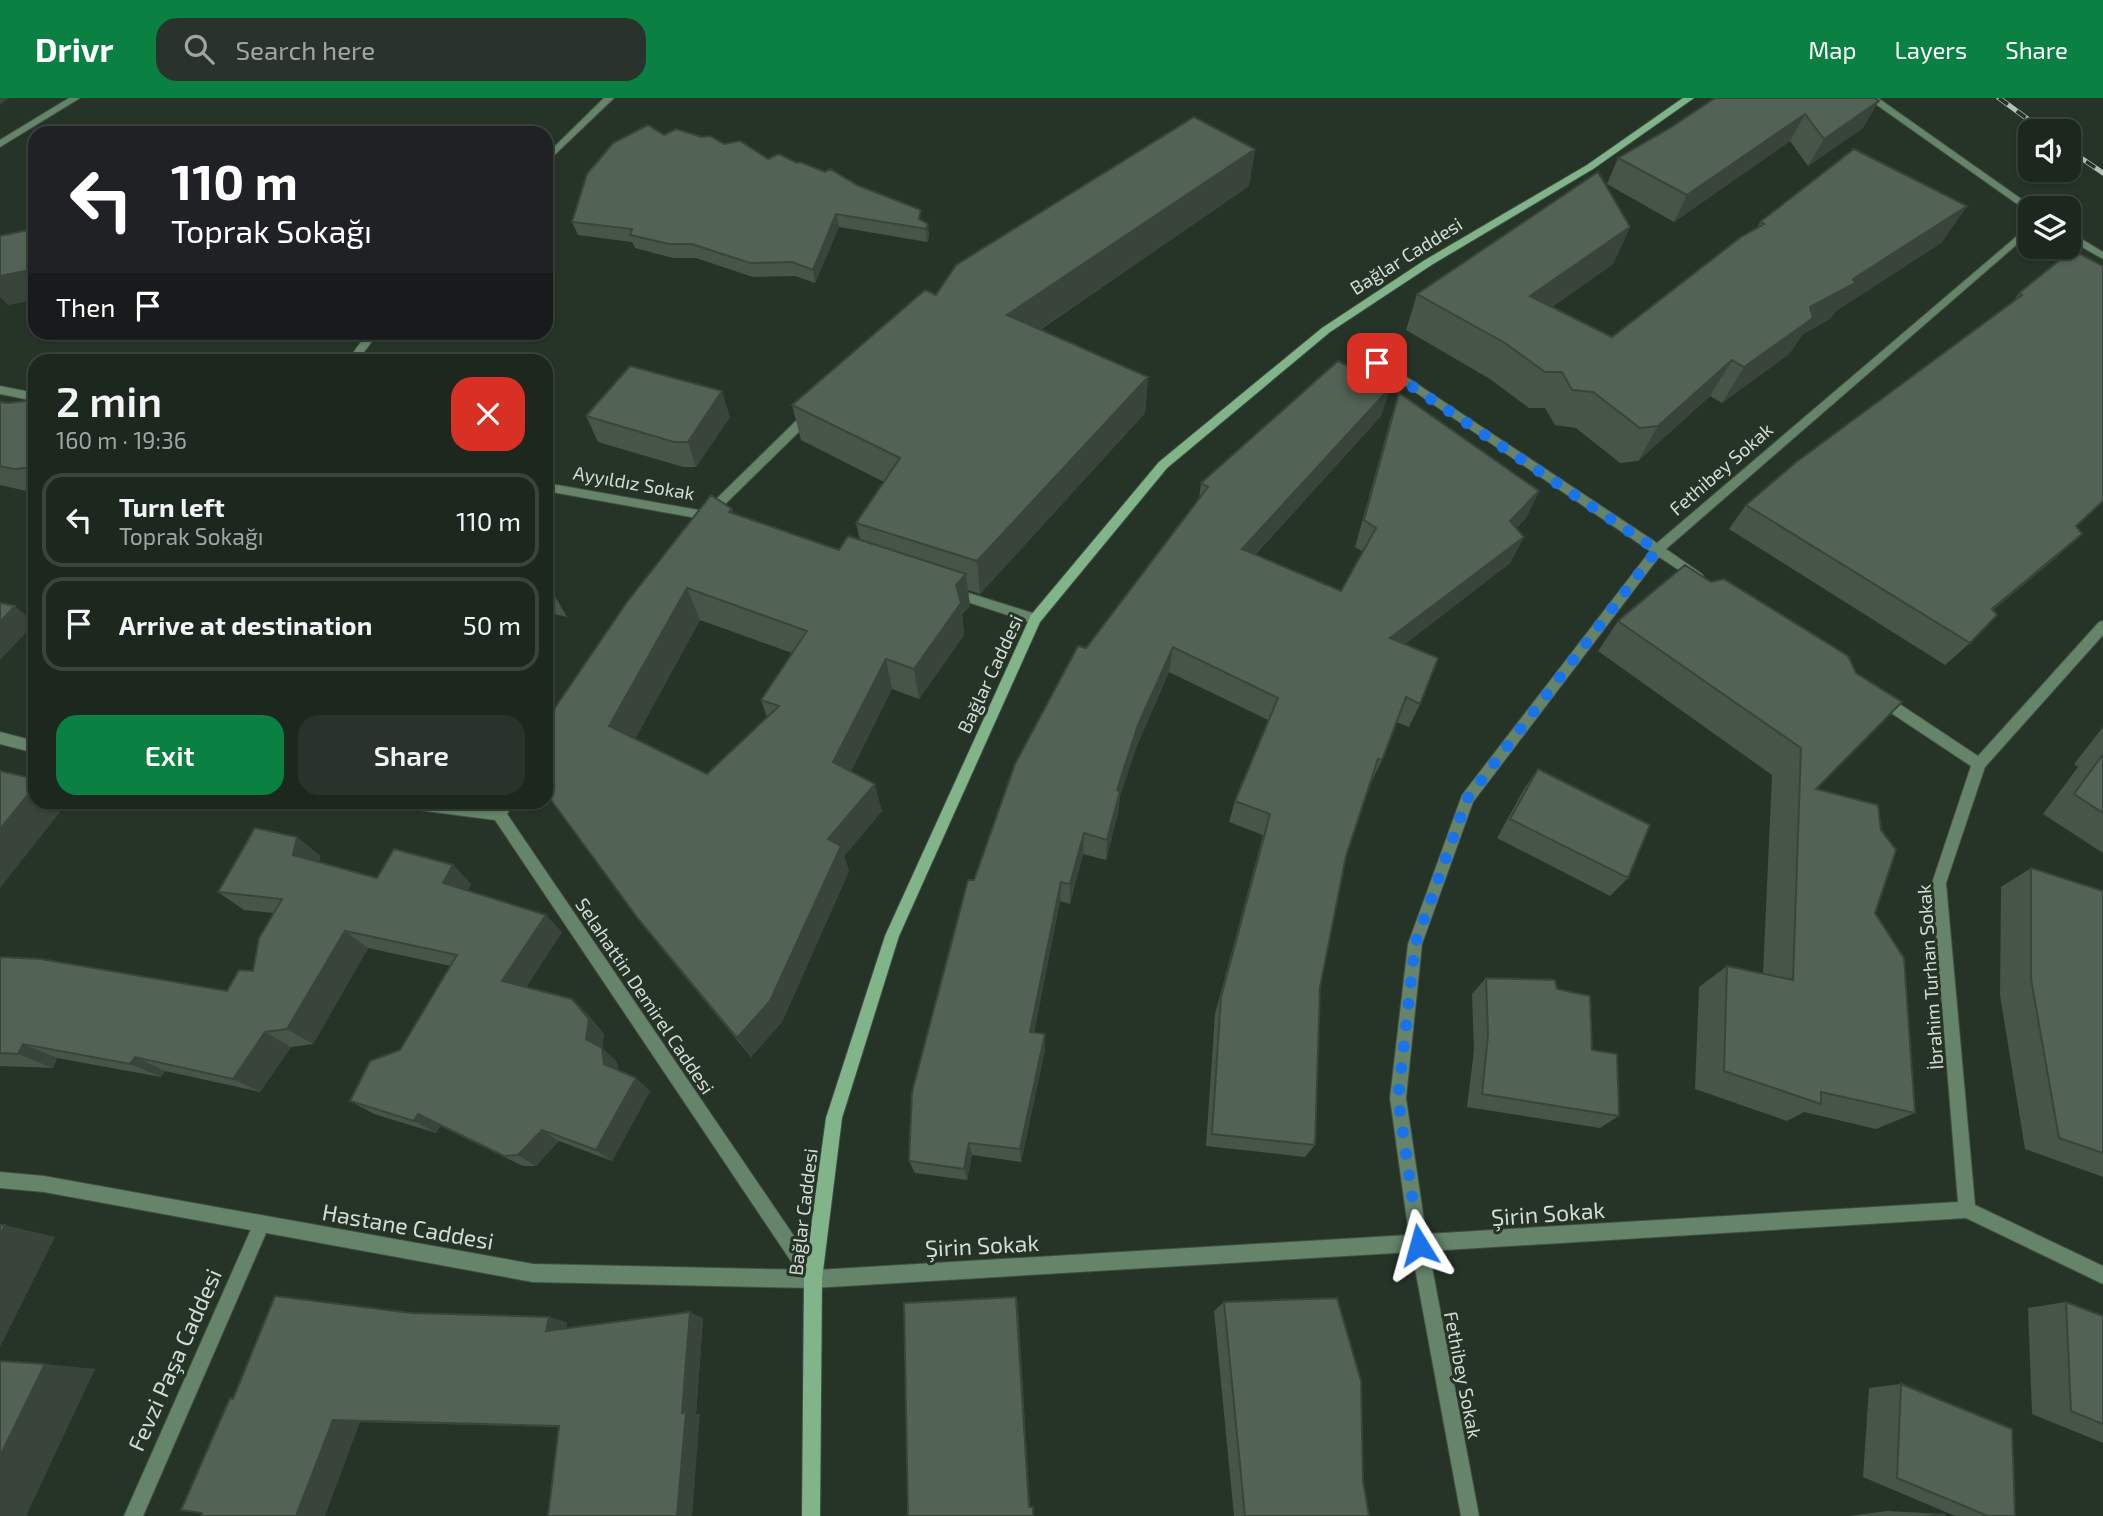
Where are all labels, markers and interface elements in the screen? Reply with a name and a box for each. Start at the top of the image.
search box [156,18,646,81]
text: Drivr [35,29,114,69]
icon: search [180,30,218,68]
text: Search here [236,34,375,65]
text: Map [1808,35,1856,64]
text: Layers [1894,35,1967,64]
text: Share [2005,35,2068,64]
map controls [2018,119,2081,259]
button: sound [2018,119,2081,182]
text: 110 m [171,151,298,210]
icon: left [56,154,147,245]
button: layers [2018,196,2081,259]
text: Toprak Sokağı [171,211,372,249]
street label: Bağlar Caddesi [1345,212,1466,299]
icon: arrive [129,287,167,325]
text: Then [56,291,115,322]
pin [1347,333,1407,393]
icon: arrive [1358,344,1396,382]
text: 2 min [56,375,162,425]
button: close [451,377,525,451]
street label: Fethibey Sokak [1664,417,1777,520]
text: 160 m · 19:36 [56,426,187,454]
street label: Ayyıldız Sokak [572,461,697,505]
text: Turn left [119,491,225,522]
icon: left [60,501,98,539]
text: 110 m [456,505,521,536]
text: Toprak Sokağı [119,522,264,550]
icon: arrive [60,605,98,643]
text: Arrive at destination [119,609,372,640]
text: 50 m [463,609,521,640]
street label: Bağlar Caddesi [952,611,1027,737]
button: Exit [56,715,284,795]
button: Share [298,715,525,795]
street label: İbrahim Turhan Sokak [1912,883,1947,1071]
street label: Selahattin Demirel Caddesi [571,893,720,1098]
street label: Bağlar Caddesi [783,1147,822,1277]
street label: Şirin Sokak [1490,1195,1606,1232]
street label: Hastane Caddesi [320,1197,496,1255]
position arrow [1382,1208,1456,1282]
street label: Şirin Sokak [924,1228,1040,1263]
street label: Fevzi Paşa Caddesi [121,1264,228,1455]
street label: Fethibey Sokak [1440,1309,1487,1441]

